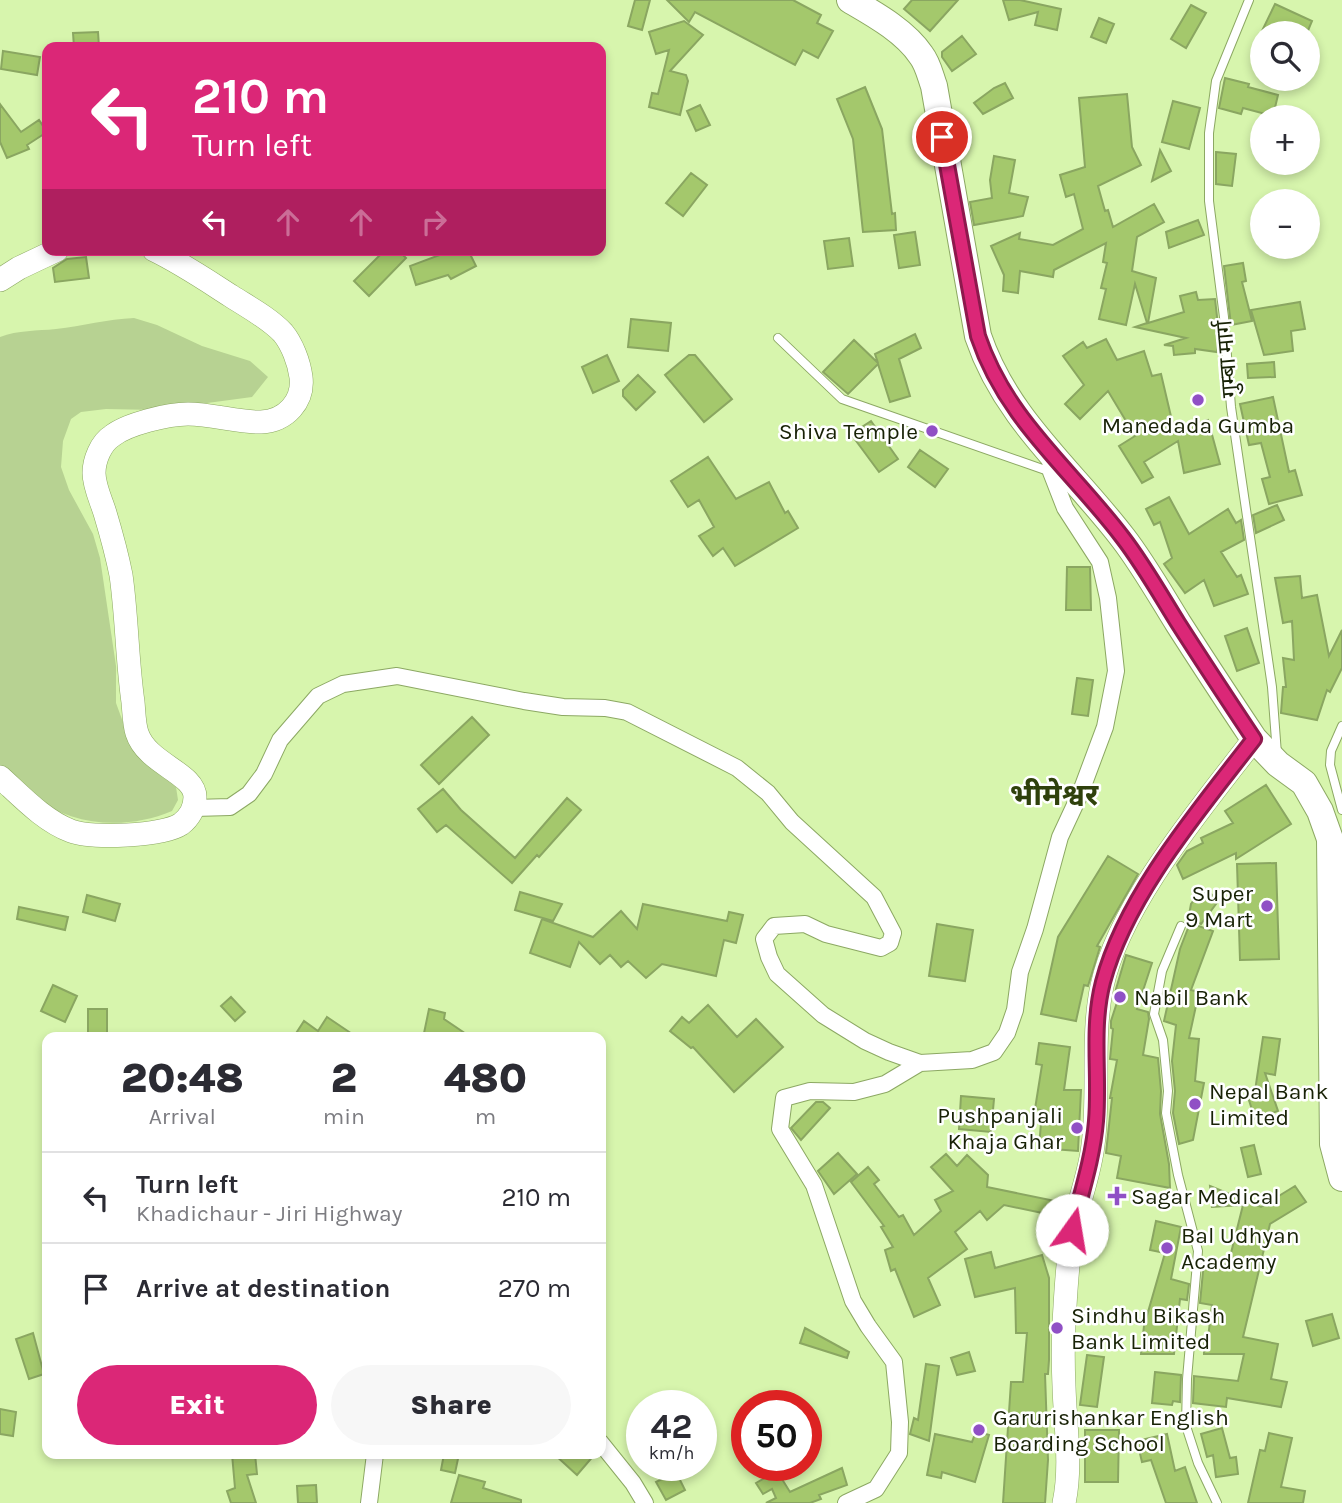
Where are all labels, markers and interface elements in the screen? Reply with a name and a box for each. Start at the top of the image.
map controls [1250,21,1320,259]
button: search [1250,21,1320,91]
text: 210 m [192,68,329,125]
icon: left [77,70,168,161]
button: + [1250,105,1320,175]
pin [912,107,972,167]
icon: arrive [923,118,961,156]
text: Turn left [192,127,312,164]
button: − [1250,189,1320,259]
icon: left [196,203,234,241]
icon: ahead [269,203,307,241]
icon: ahead [342,203,380,241]
icon: right [415,203,453,241]
street label: गुम्बा मार्ग [1210,318,1245,399]
marker: Manedada Gumba [1190,392,1206,408]
place label: Manedada Gumba [1102,412,1294,439]
place label: Shiva Temple [779,418,918,445]
marker: Shiva Temple [924,423,940,439]
district label: भीमेश्वर [1010,777,1099,813]
place label: Super 9 Mart [1185,880,1254,933]
marker: Super 9 Mart [1259,898,1275,914]
place label: Nabil Bank [1134,984,1249,1011]
marker: Nabil Bank [1112,989,1128,1005]
text: 20:48 [121,1053,244,1103]
text: 2 [331,1053,357,1103]
text: 480 [444,1053,527,1103]
place label: Nepal Bank Limited [1209,1078,1328,1131]
marker: Nepal Bank Limited [1187,1096,1203,1112]
place label: Pushpanjali Khaja Ghar [937,1102,1064,1155]
text: Arrival [149,1103,216,1130]
text: min [323,1103,365,1130]
text: m [475,1103,496,1130]
marker: Pushpanjali Khaja Ghar [1069,1120,1085,1136]
text: Turn left [136,1169,238,1200]
icon: left [77,1179,115,1217]
text: 210 m [501,1182,571,1213]
place label: Sagar Medical [1131,1183,1280,1210]
marker: Sagar Medical [1109,1188,1125,1204]
position arrow [1035,1193,1109,1267]
text: Khadichaur - Jiri Highway [136,1200,402,1227]
place label: Bal Udhyan Academy [1181,1222,1300,1275]
marker: Bal Udhyan Academy [1159,1240,1175,1256]
icon: arrive [77,1270,115,1308]
text: Arrive at destination [136,1273,390,1304]
text: 270 m [498,1273,571,1304]
place label: Sindhu Bikash Bank Limited [1071,1302,1225,1355]
marker: Sindhu Bikash Bank Limited [1049,1320,1065,1336]
button: Exit [77,1365,317,1445]
button: Share [331,1365,571,1445]
speed limit sign: 50 [731,1390,822,1481]
place label: Garurishankar English Boarding School [993,1404,1229,1457]
text: 42 [651,1406,693,1447]
marker: Garurishankar English Boarding School [971,1422,987,1438]
text: km/h [649,1442,694,1464]

